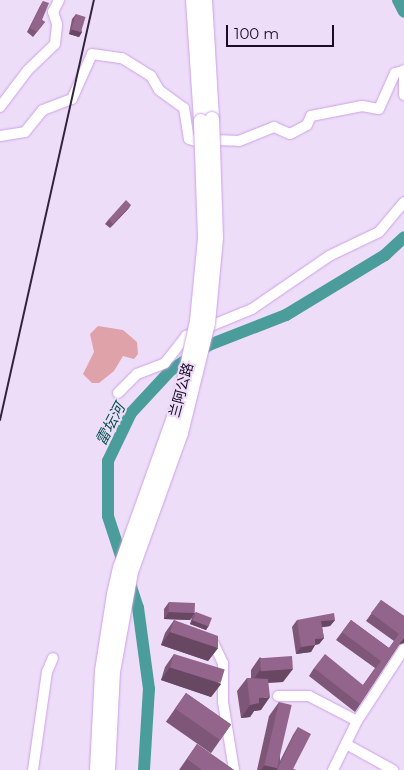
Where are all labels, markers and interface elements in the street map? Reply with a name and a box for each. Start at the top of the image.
scale bar [229,15,336,47]
text: 100 m [234,24,279,43]
street label: 兰阿公路 [166,361,196,419]
water label: 雷坛河 [91,400,129,448]

